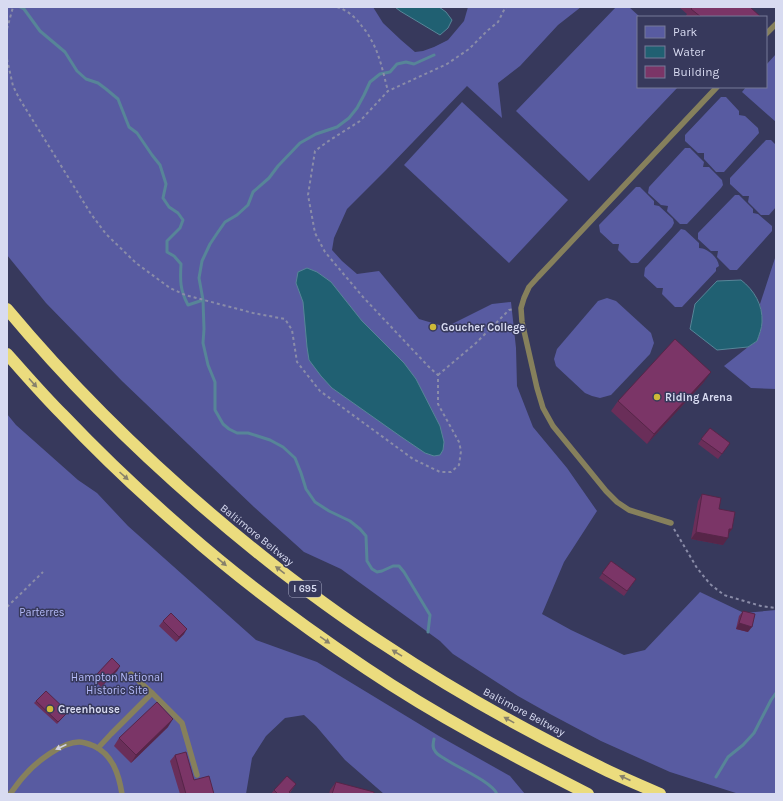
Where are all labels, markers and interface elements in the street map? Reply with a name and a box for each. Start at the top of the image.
legend [637,16,767,88]
text: Park [673,25,698,39]
text: Water [673,45,706,59]
text: Building [673,65,720,79]
place label: Goucher College [441,321,525,334]
marker: Goucher College [428,322,438,332]
one-way arrow [28,378,38,388]
place label: Riding Arena [665,391,732,404]
marker: Riding Arena [652,392,662,402]
one-way arrow [119,471,129,481]
street label: Baltimore Beltway [218,501,296,569]
one-way arrow [216,557,227,566]
one-way arrow [274,565,285,574]
road number: I 695 [289,581,321,597]
park label: Parterres [19,606,65,619]
one-way arrow [320,636,331,644]
one-way arrow [392,649,402,657]
park label: Hampton National Historic Site [71,671,163,697]
street label: Baltimore Beltway [481,685,567,739]
place label: Greenhouse [58,703,120,716]
marker: Greenhouse [45,704,55,714]
one-way arrow [503,716,515,723]
one-way arrow [56,744,67,750]
one-way arrow [619,775,630,781]

